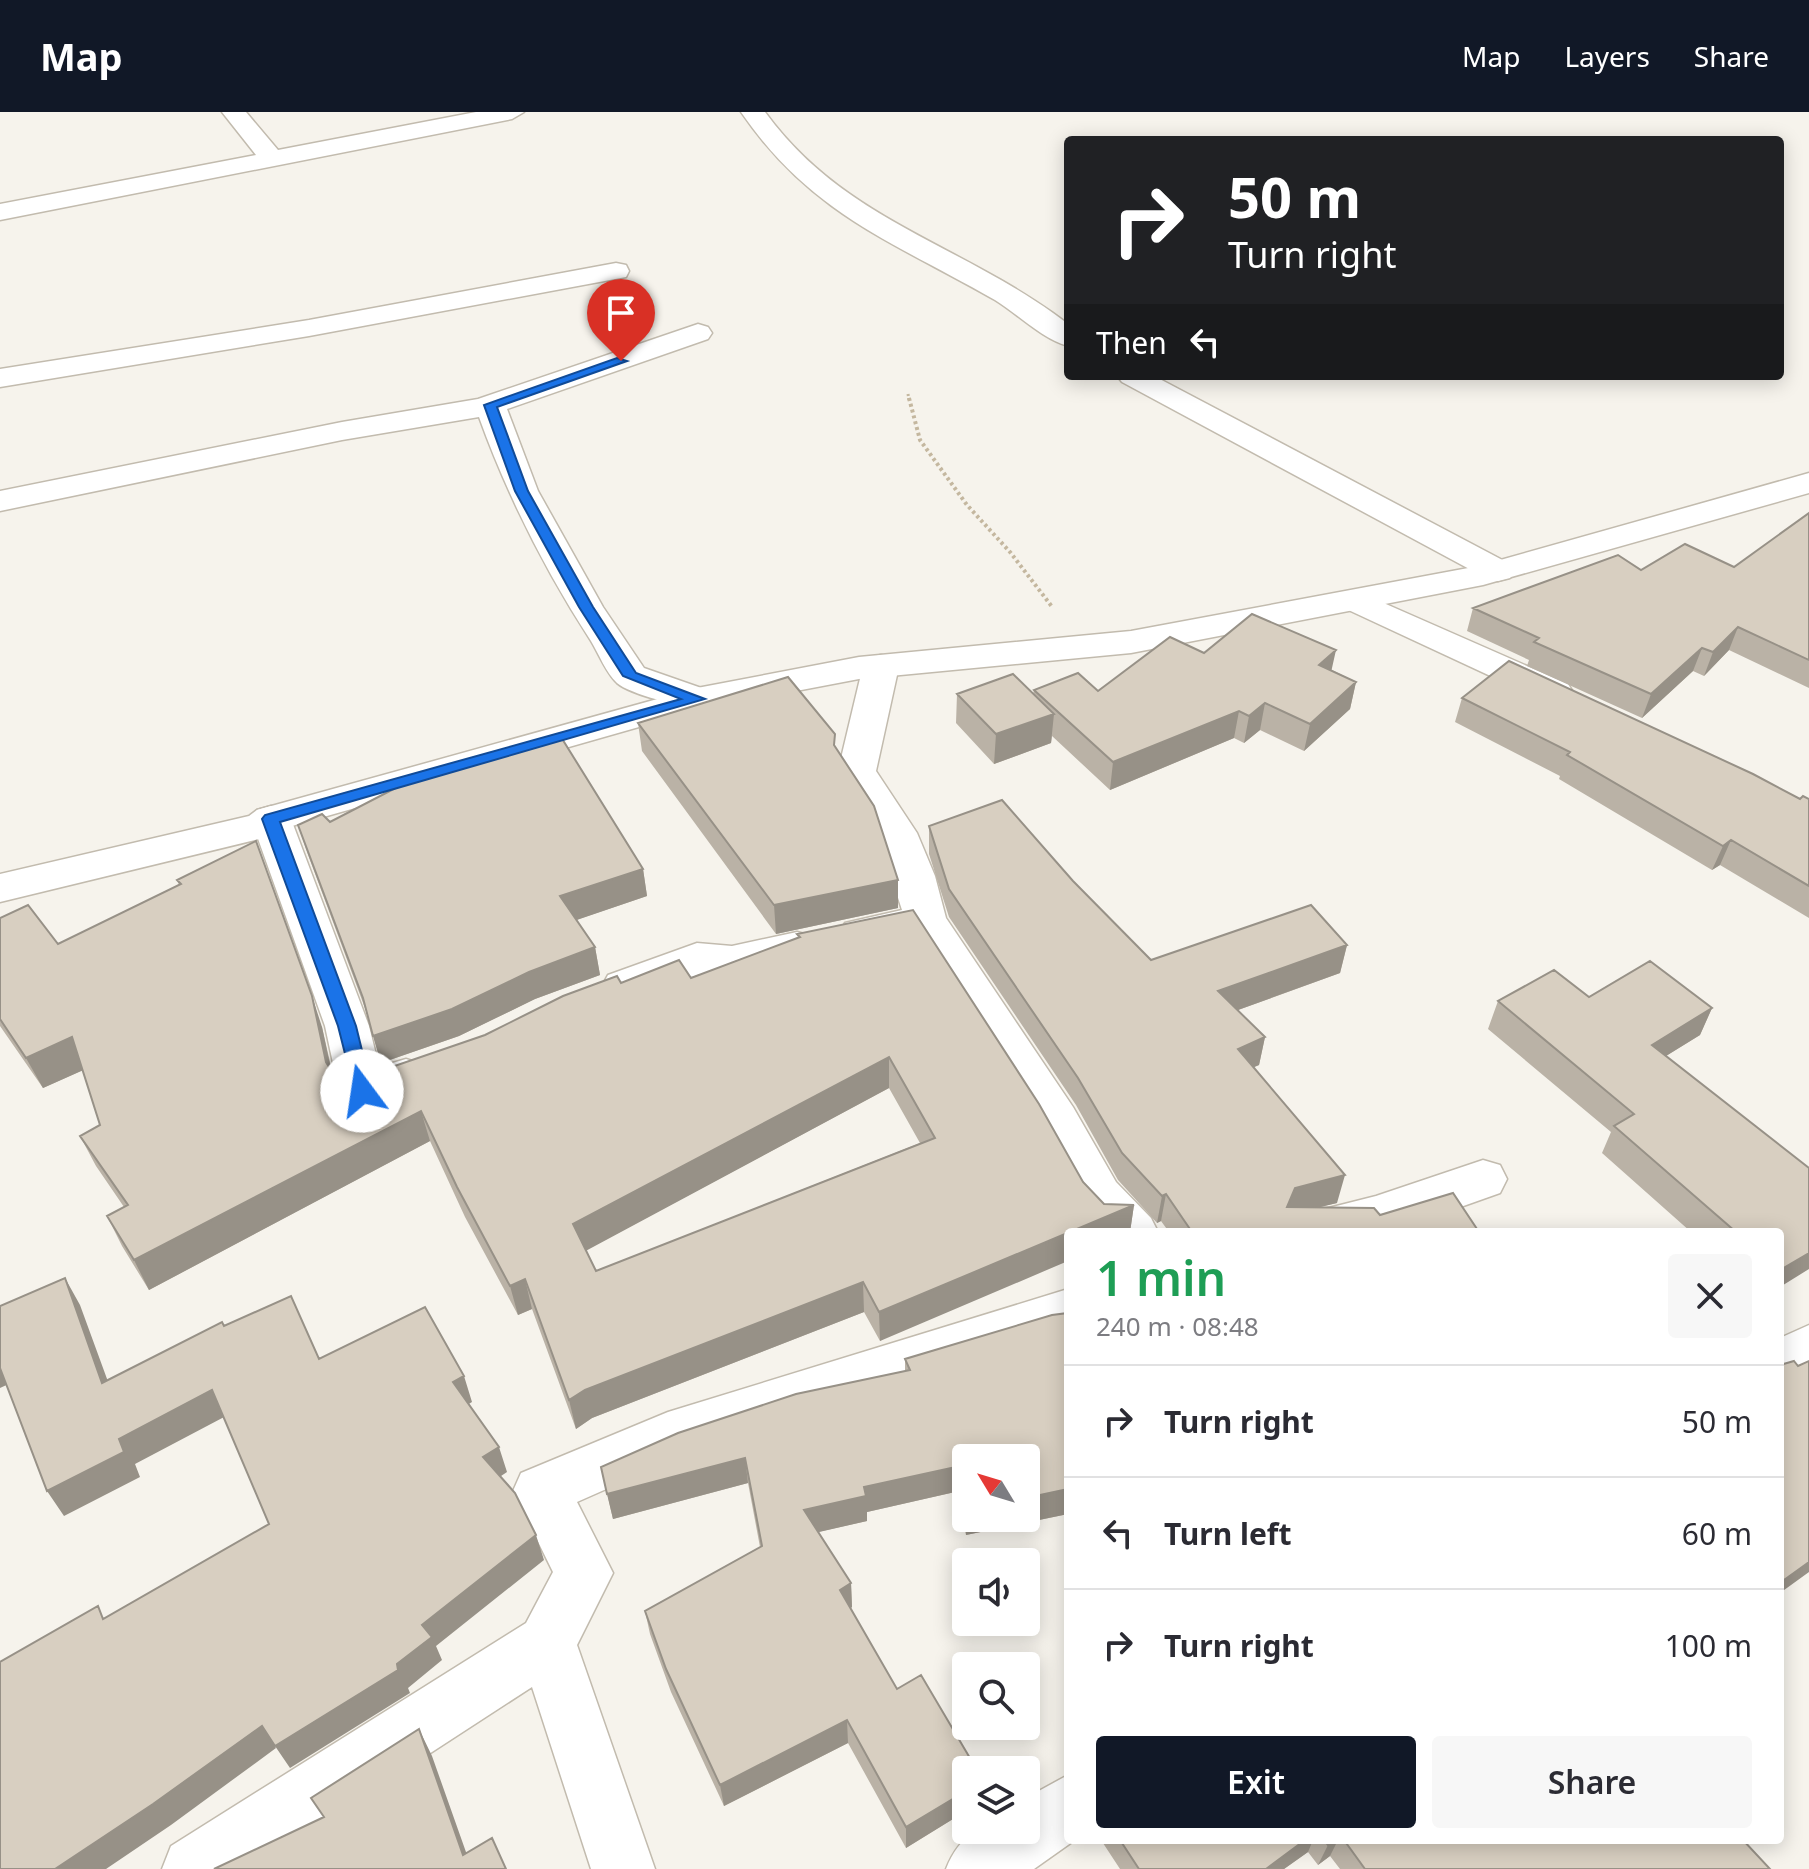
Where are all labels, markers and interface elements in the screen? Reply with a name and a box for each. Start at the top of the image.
text: Map [40,30,123,82]
text: Map [1462,37,1520,75]
text: Layers [1564,37,1650,75]
text: Share [1694,37,1769,75]
text: 50 m [1228,158,1361,234]
icon: right [1096,168,1200,272]
text: Turn right [1228,230,1396,279]
pin [587,279,655,361]
icon: arrive [599,291,643,335]
icon: left [1183,320,1227,364]
text: Then [1096,322,1167,363]
position arrow [320,1049,404,1133]
text: 1 min [1096,1245,1226,1310]
button: close [1668,1254,1752,1338]
text: 240 m · 08:48 [1096,1308,1259,1344]
icon: right [1096,1399,1140,1443]
text: Turn right [1164,1401,1314,1442]
text: 50 m [1682,1401,1752,1442]
north arrow [952,1444,1040,1532]
map controls [952,1444,1040,1844]
icon: left [1096,1511,1140,1555]
text: Turn left [1164,1513,1292,1554]
text: 60 m [1682,1513,1752,1554]
button: sound [952,1548,1040,1636]
icon: right [1096,1623,1140,1667]
text: Turn right [1164,1625,1314,1666]
text: 100 m [1665,1625,1752,1666]
button: search [952,1652,1040,1740]
button: Exit [1096,1736,1416,1828]
button: Share [1432,1736,1752,1828]
button: layers [952,1756,1040,1844]

